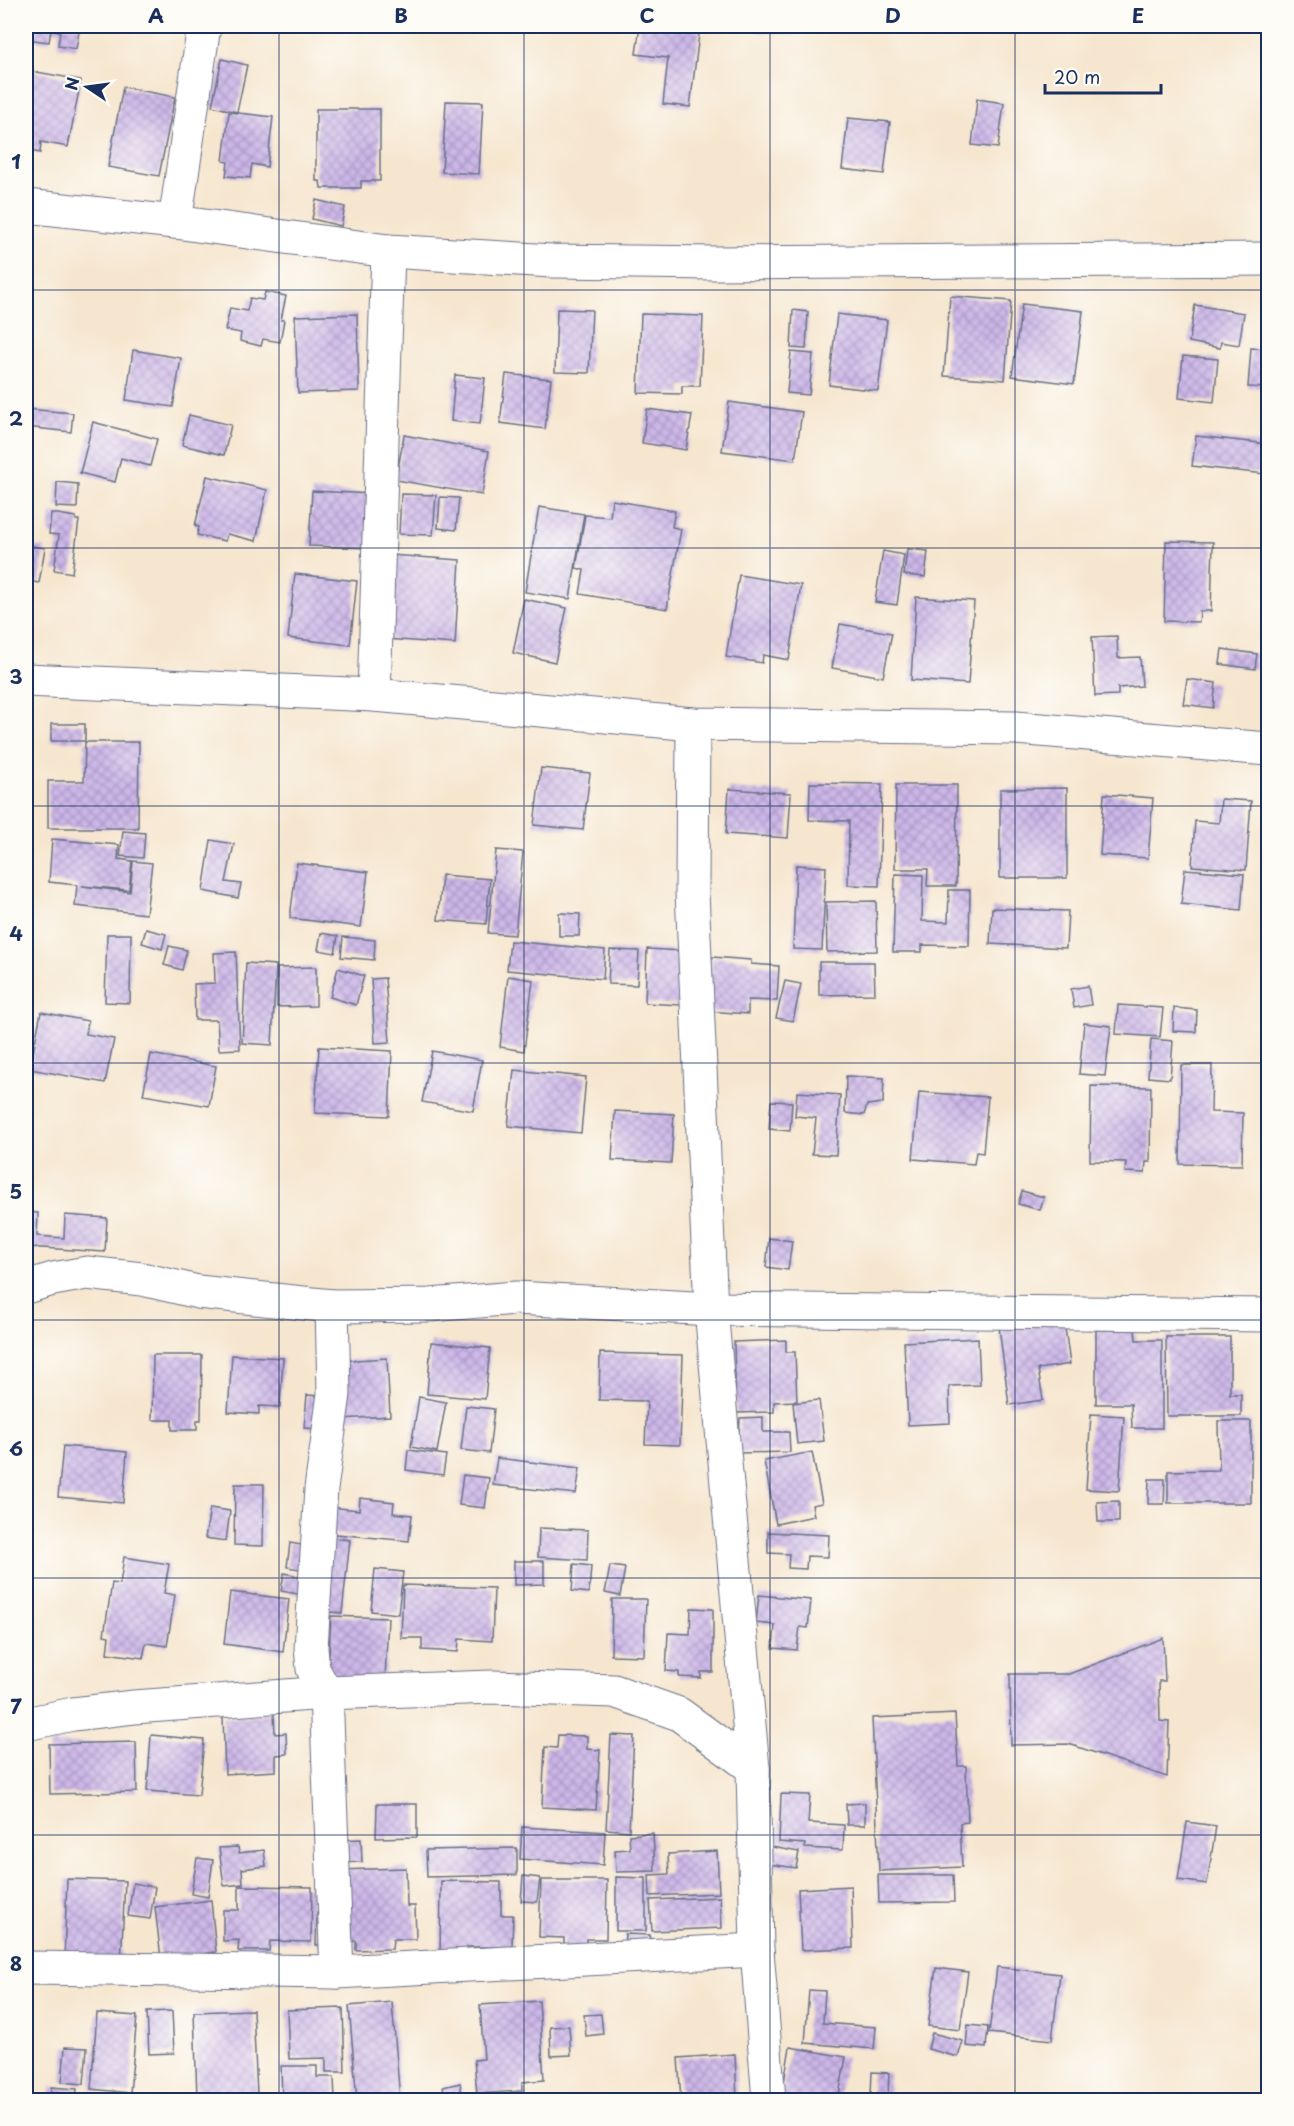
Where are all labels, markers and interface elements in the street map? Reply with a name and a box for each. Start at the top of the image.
text: A [148,0,164,30]
text: B [394,0,408,30]
text: C [639,0,655,30]
text: D [885,0,901,30]
text: E [1132,0,1144,30]
north arrow [57,57,117,117]
scale bar [1045,57,1160,95]
text: 20 m [1054,63,1100,90]
text: N [58,75,85,92]
text: 1 [11,146,21,176]
text: 2 [9,403,23,433]
text: 3 [9,661,23,691]
text: 4 [9,918,23,948]
text: 5 [10,1176,22,1206]
text: 6 [9,1433,23,1463]
text: 7 [10,1691,22,1721]
text: 8 [10,1948,22,1978]

